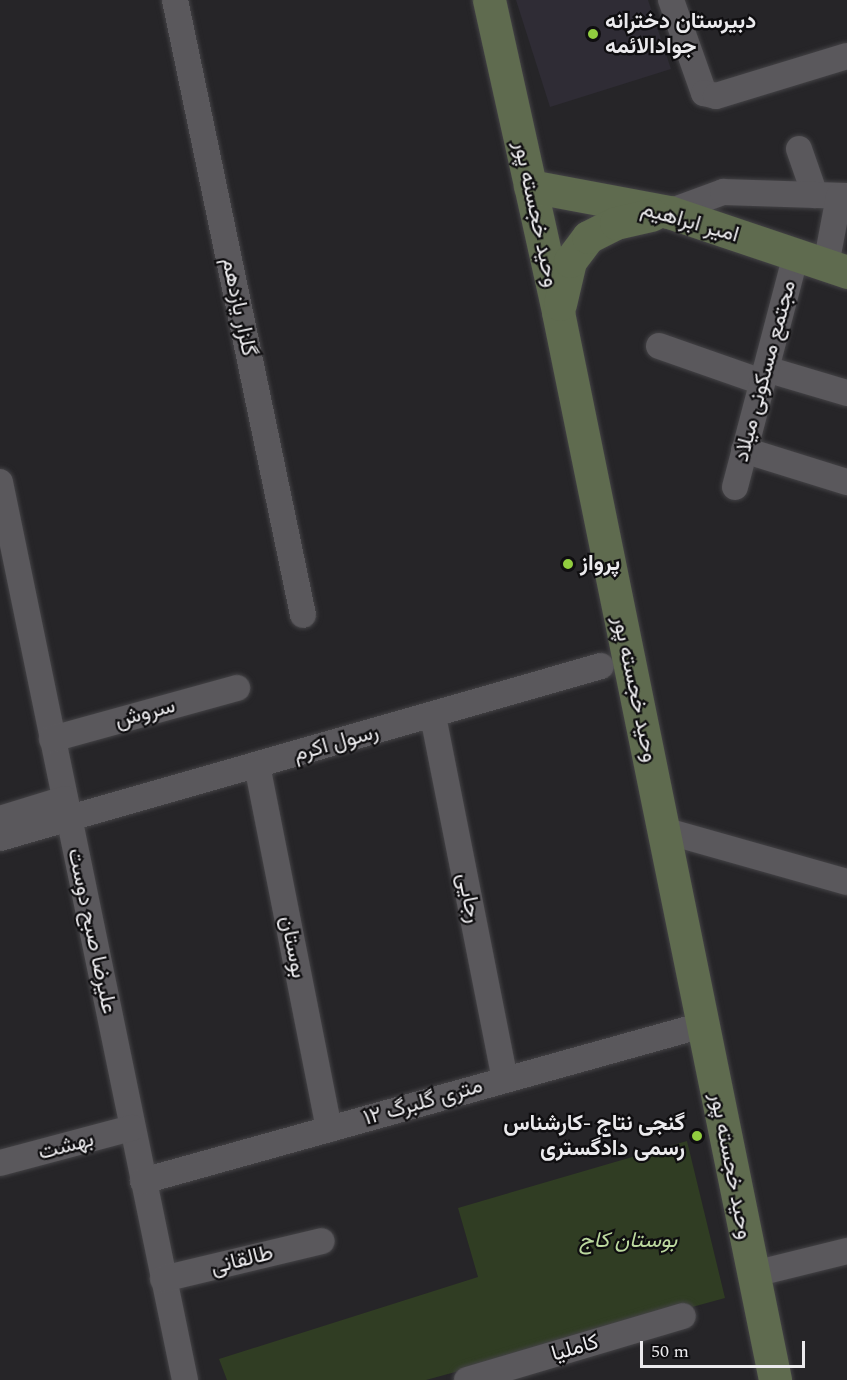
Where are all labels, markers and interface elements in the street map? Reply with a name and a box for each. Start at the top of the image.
place label: دبیرستان دخترانه جوادالائمه [605,8,756,60]
marker: دبیرستان دخترانه جوادالائمه [586,27,600,41]
street label: وحید خجسته پور [508,139,564,289]
street label: امیر ابراهیم [638,195,742,249]
street label: گلزار یازدهم [216,255,262,359]
street label: مجتمع مسکونی میلاد [728,277,802,465]
place label: پرواز [580,551,620,577]
marker: پرواز [561,557,575,571]
street label: وحید خجسته پور [607,614,663,764]
street label: سروش [112,692,178,734]
street label: رسول اکرم [290,718,382,768]
street label: علیرضا صبح دوست [62,846,122,1016]
street label: رجایی [451,871,487,925]
street label: بوستان [274,914,312,980]
street label: ۱۲ متری گلبرگ [360,1072,486,1132]
street label: وحید خجسته پور [704,1091,758,1241]
place label: گنجی نتاج -کارشناس رسمی دادگستری [503,1110,685,1162]
street label: بهشت [35,1126,97,1166]
marker: گنجی نتاج -کارشناس رسمی دادگستری [690,1129,704,1143]
park label: بوستان کاج [579,1228,677,1254]
street label: طالقانی [208,1239,276,1281]
street label: کاملیا [548,1329,602,1367]
scale bar [643,1329,808,1367]
text: 50 m [651,1338,689,1365]

